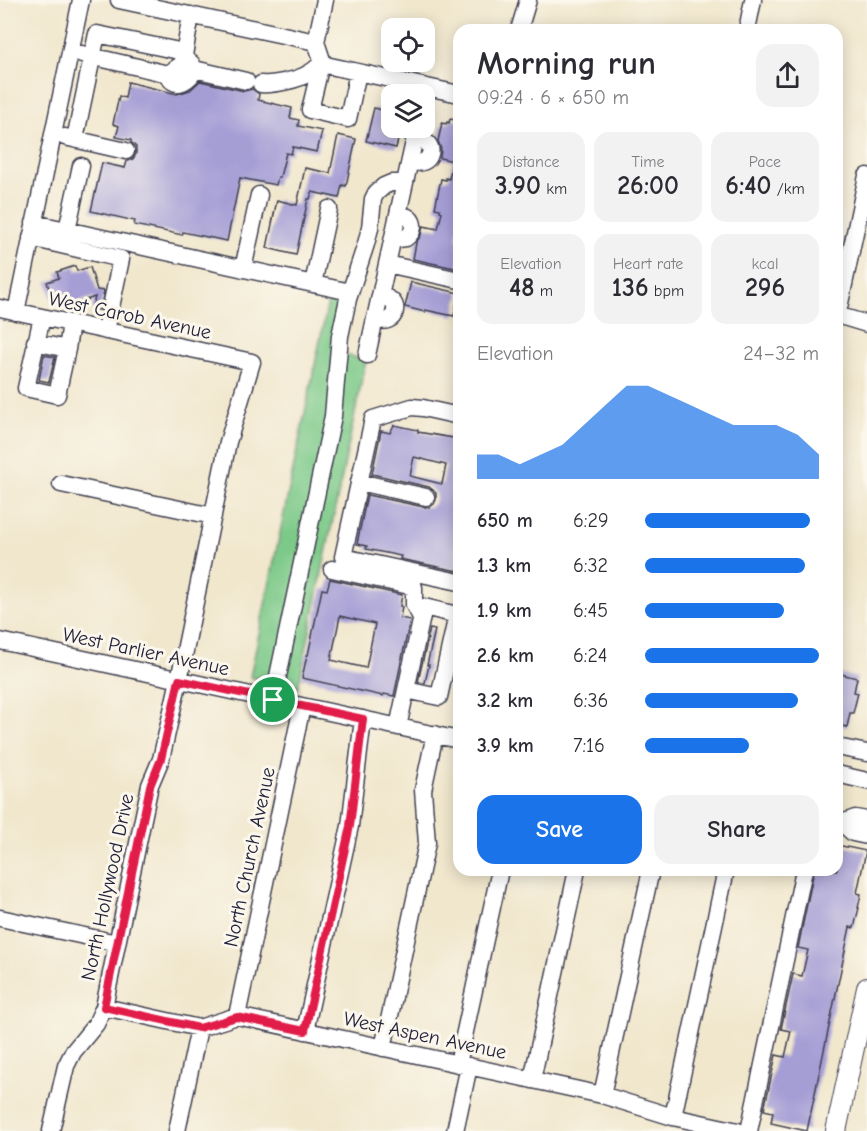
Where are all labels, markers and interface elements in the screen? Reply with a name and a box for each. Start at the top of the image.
map controls [381,18,435,138]
button: locate [381,18,435,72]
text: Morning run [477,44,656,82]
button: share [756,44,819,107]
button: layers [381,84,435,138]
text: 09:24 · 6 × 650 m [477,86,629,109]
text: Distance [502,153,560,171]
text: Time [631,153,665,171]
text: Pace [749,153,781,171]
text: 3.90 [495,171,541,201]
text: 26:00 [617,171,679,201]
text: 6:40 [725,171,771,201]
text: km [541,180,567,198]
text: /km [771,180,805,198]
text: Elevation [500,255,562,273]
text: Heart rate [613,255,683,273]
text: kcal [752,255,778,273]
text: 48 [509,273,534,303]
text: 136 [612,273,649,303]
text: 296 [745,273,785,303]
text: m [534,282,553,300]
text: bpm [649,282,684,300]
street label: West Carob Avenue [46,287,213,344]
text: Elevation [477,342,554,365]
text: 24–32 m [743,342,819,365]
text: 650 m [477,509,533,532]
text: 6:29 [573,509,609,532]
text: 1.3 km [477,554,531,577]
text: 6:32 [573,554,608,577]
text: 1.9 km [477,599,532,622]
text: 6:45 [573,599,608,622]
street label: West Parlier Avenue [60,623,231,680]
text: 2.6 km [477,644,534,667]
text: 6:24 [573,644,608,667]
pin [247,674,298,725]
icon: arrive [256,683,289,716]
text: 3.2 km [477,689,533,712]
text: 6:36 [573,689,608,712]
text: 3.9 km [477,734,534,757]
text: 7:16 [573,734,605,757]
street label: North Church Avenue [219,765,280,949]
street label: North Hollywood Drive [76,791,139,983]
button: Save [477,795,642,864]
button: Share [654,795,819,864]
street label: West Aspen Avenue [341,1007,508,1064]

